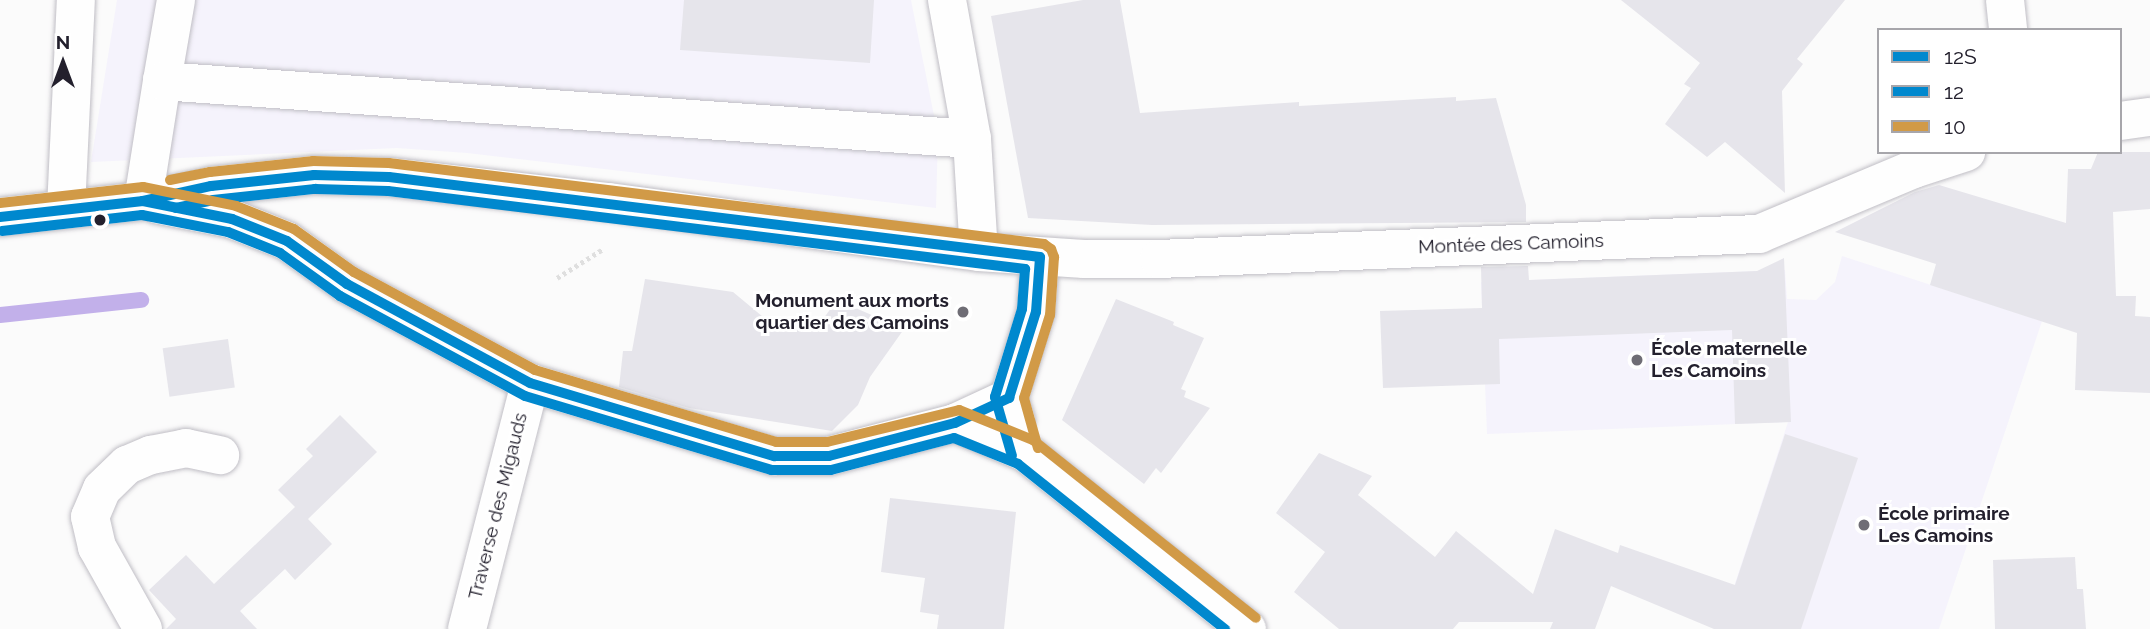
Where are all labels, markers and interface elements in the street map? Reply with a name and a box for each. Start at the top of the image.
north arrow [28,28,98,98]
legend [1877,28,2122,154]
text: N [56,31,70,53]
text: 12S [1944,44,1977,69]
text: 12 [1944,79,1964,104]
text: 10 [1944,114,1966,139]
unlabelled marker [93,213,107,227]
street label: Montée des Camoins [1418,229,1604,259]
place label: Monument aux morts quartier des Camoins [755,290,949,334]
marker: Monument aux morts quartier des Camoins [955,304,971,320]
place label: École maternelle Les Camoins [1651,338,1807,382]
marker: École maternelle Les Camoins [1629,352,1645,368]
street label: Traverse des Migauds [464,410,532,602]
place label: École primaire Les Camoins [1878,503,2010,547]
marker: École primaire Les Camoins [1856,517,1872,533]

